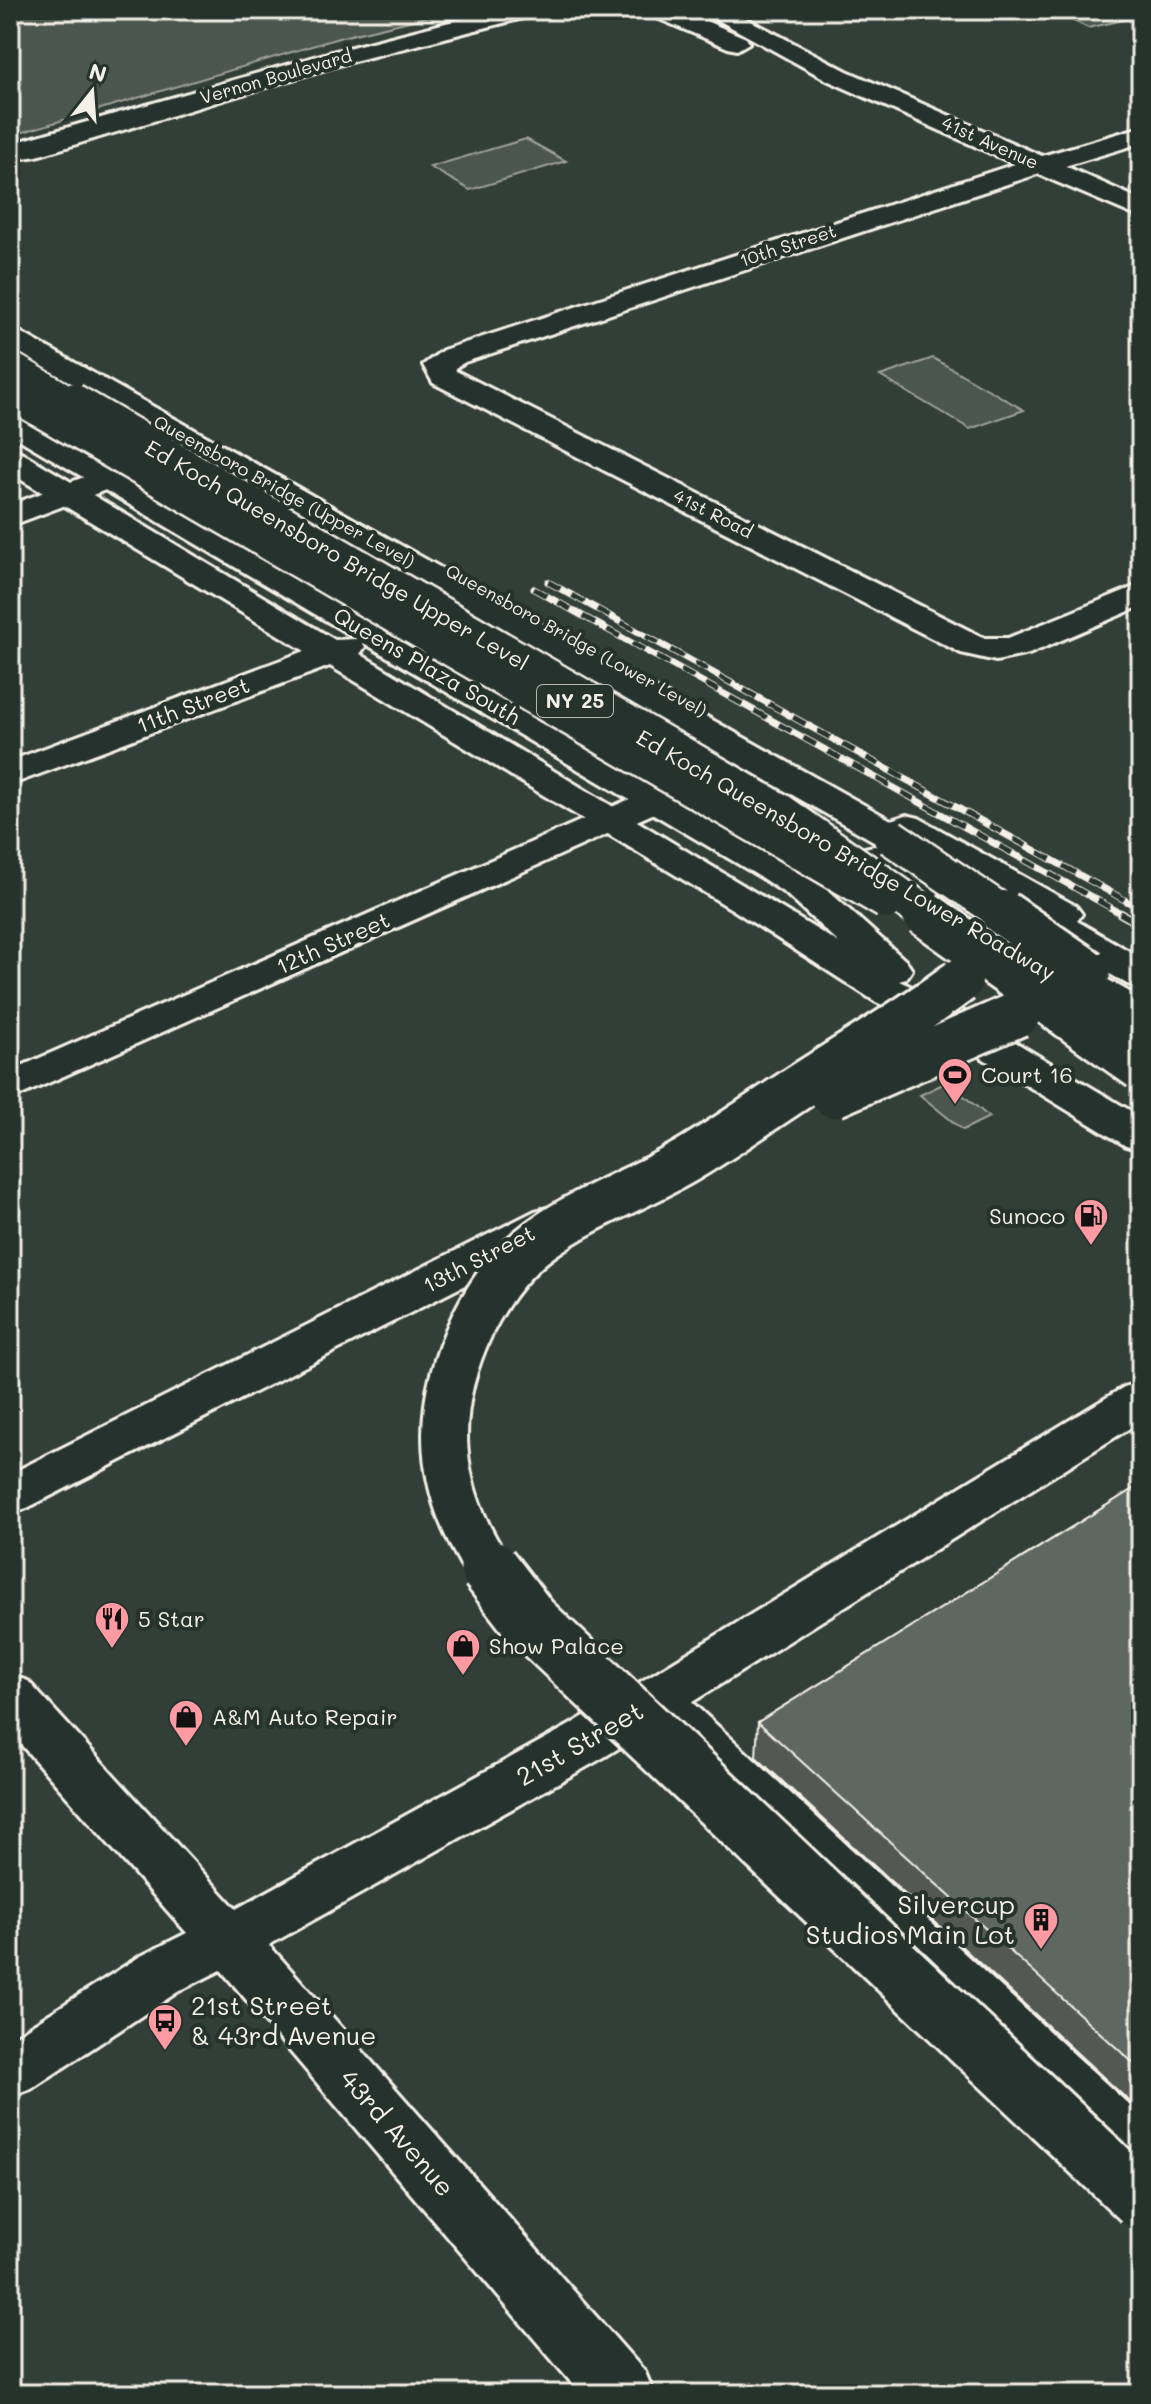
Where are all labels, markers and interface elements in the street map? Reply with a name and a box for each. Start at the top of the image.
street label: Vernon Boulevard [197,43,354,109]
north arrow [52,52,132,132]
text: N [86,56,110,89]
street label: 41st Avenue [938,110,1042,174]
street label: 10th Street [736,218,839,272]
street label: Queensboro Bridge (Upper Level) [150,409,419,573]
street label: Ed Koch Queensboro Bridge Upper Level [140,432,534,677]
street label: 41st Road [670,483,757,543]
street label: Queensboro Bridge (Lower Level) [442,558,711,722]
street label: Queens Plaza South [328,600,526,731]
street label: 11th Street [132,670,253,739]
road number: NY 25 [537,685,613,717]
street label: Ed Koch Queensboro Bridge Lower Roadway [632,722,1061,987]
street label: 12th Street [272,905,394,980]
sports icon: Court 16 [936,1056,974,1106]
place label: Court 16 [981,1060,1073,1089]
fuel station icon: Sunoco [1072,1197,1110,1247]
place label: Sunoco [989,1201,1065,1230]
street label: 13th Street [418,1218,540,1299]
restaurant icon: 5 Star [93,1600,131,1650]
place label: 5 Star [138,1604,205,1633]
shop icon: Show Palace [444,1627,482,1677]
place label: Show Palace [489,1631,624,1660]
street label: 21st Street [510,1693,649,1793]
shop icon: A&M Auto Repair [167,1698,205,1748]
place label: A&M Auto Repair [212,1702,397,1731]
place label: Silvercup Studios Main Lot [806,1887,1015,1951]
building icon: Silvercup Studios Main Lot [1022,1901,1060,1951]
place label: 21st Street & 43rd Avenue [191,1988,376,2052]
bus stop icon: 21st Street & 43rd Avenue [146,2002,184,2052]
street label: 43rd Avenue [333,2061,463,2203]

